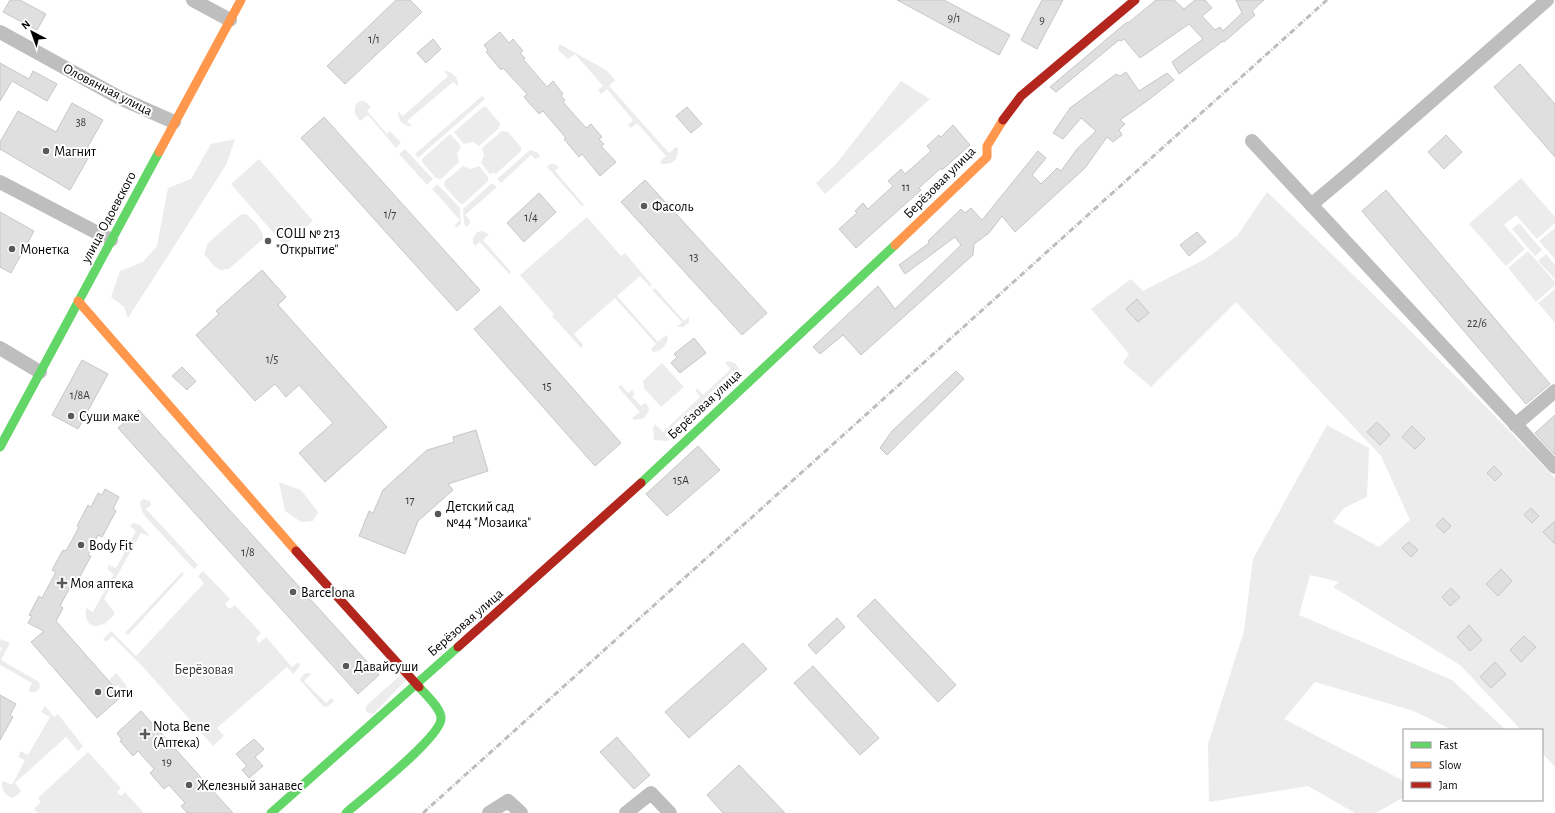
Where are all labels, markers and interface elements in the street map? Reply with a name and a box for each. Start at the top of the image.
north arrow [12,12,52,52]
house number: 9/1 [947,12,961,24]
house number: 9 [1039,14,1045,26]
text: N [19,18,32,31]
house number: 1/1 [368,33,380,45]
street label: Оловянная улица [61,61,155,119]
house number: 38 [76,116,87,128]
street label: Берёзовая улица [901,144,979,221]
place label: Магнит [54,145,97,159]
marker: Магнит [41,146,51,156]
street label: улица Одоевского [78,169,139,266]
house number: 11 [902,181,910,193]
place label: Фасоль [652,200,694,214]
marker: Фасоль [639,201,649,211]
house number: 1/7 [384,208,396,220]
house number: 1/4 [524,211,538,223]
place label: СОШ № 213 "Открытие" [276,227,340,257]
marker: СОШ № 213 "Открытие" [263,236,273,246]
place label: Монетка [20,243,70,257]
marker: Монетка [7,244,17,254]
house number: 13 [689,251,699,263]
house number: 22/6 [1467,317,1487,329]
house number: 1/5 [266,353,278,365]
street label: Берёзовая улица [665,367,745,442]
house number: 15 [542,380,552,392]
house number: 1/8А [70,389,90,401]
place label: Суши маке [79,410,140,424]
marker: Суши маке [66,411,76,421]
house number: 15А [673,474,689,486]
house number: 17 [405,494,415,506]
place label: Детский сад №44 "Мозаика" [446,500,531,530]
marker: Детский сад №44 "Мозаика" [433,509,443,519]
place label: Body Fit [89,539,133,553]
marker: Body Fit [76,540,86,550]
house number: 1/8 [241,546,255,558]
place label: Моя аптека [70,577,134,591]
marker: Моя аптека [57,578,67,588]
place label: Barcelona [301,586,356,600]
street label: Берёзовая улица [425,586,507,659]
marker: Barcelona [288,587,298,597]
place label: Давайсуши [354,660,418,674]
marker: Давайсуши [341,661,351,671]
park label: Берёзовая [174,663,234,677]
place label: Сити [106,686,133,700]
marker: Сити [93,687,103,697]
place label: Nota Bene (Аптека) [153,720,210,750]
marker: Nota Bene (Аптека) [140,729,150,739]
legend [1403,729,1543,801]
text: Fast [1439,739,1458,751]
house number: 19 [162,756,172,768]
text: Slow [1439,759,1461,771]
place label: Железный занавес [197,779,303,793]
text: Jam [1439,779,1458,791]
marker: Железный занавес [184,780,194,790]

